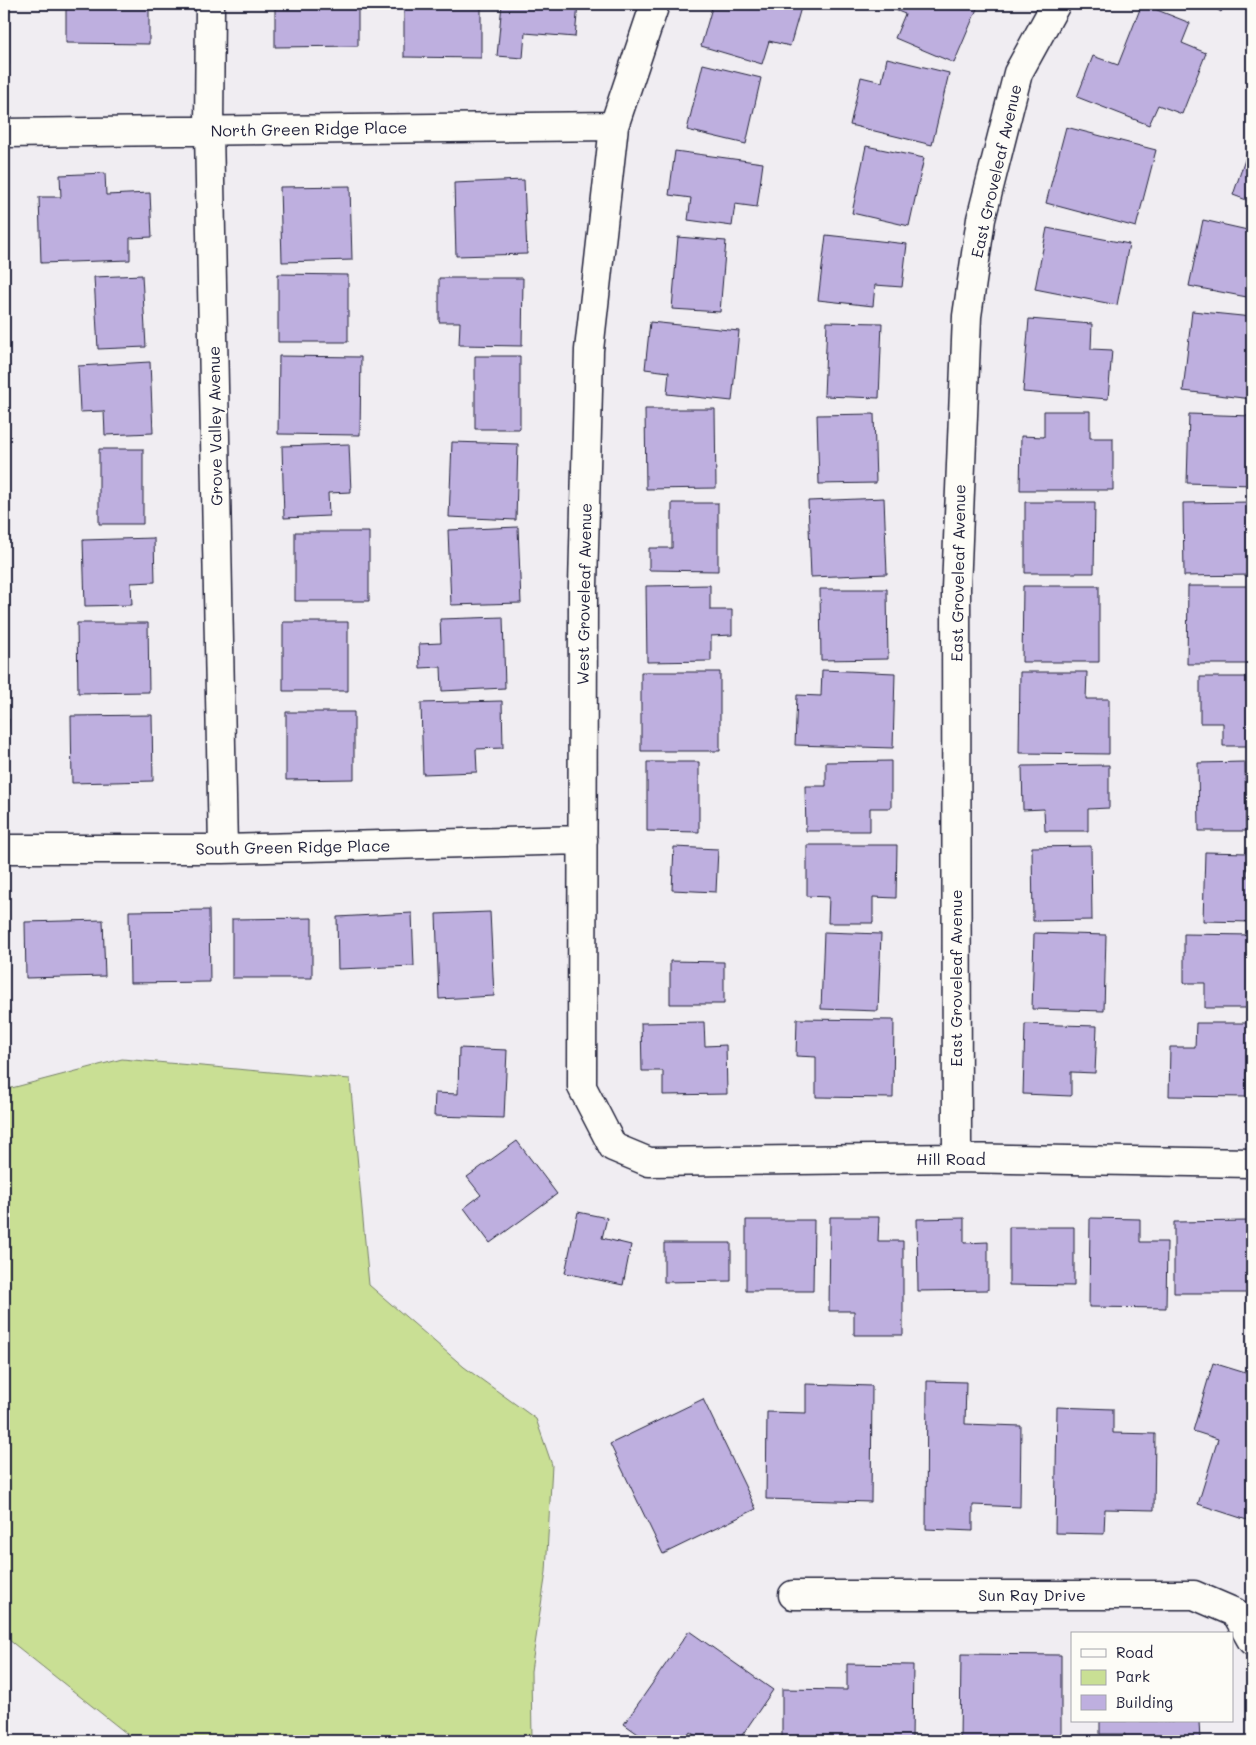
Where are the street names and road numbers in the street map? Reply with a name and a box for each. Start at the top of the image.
street label: East Groveleaf Avenue [965,82,1026,260]
street label: North Green Ridge Place [210,116,408,141]
street label: Grove Valley Avenue [203,346,226,506]
street label: East Groveleaf Avenue [945,484,970,662]
street label: West Groveleaf Avenue [571,503,596,685]
street label: South Green Ridge Place [195,834,391,859]
street label: East Groveleaf Avenue [945,889,966,1067]
street label: Hill Road [916,1148,986,1169]
street label: Sun Ray Drive [978,1584,1086,1605]

